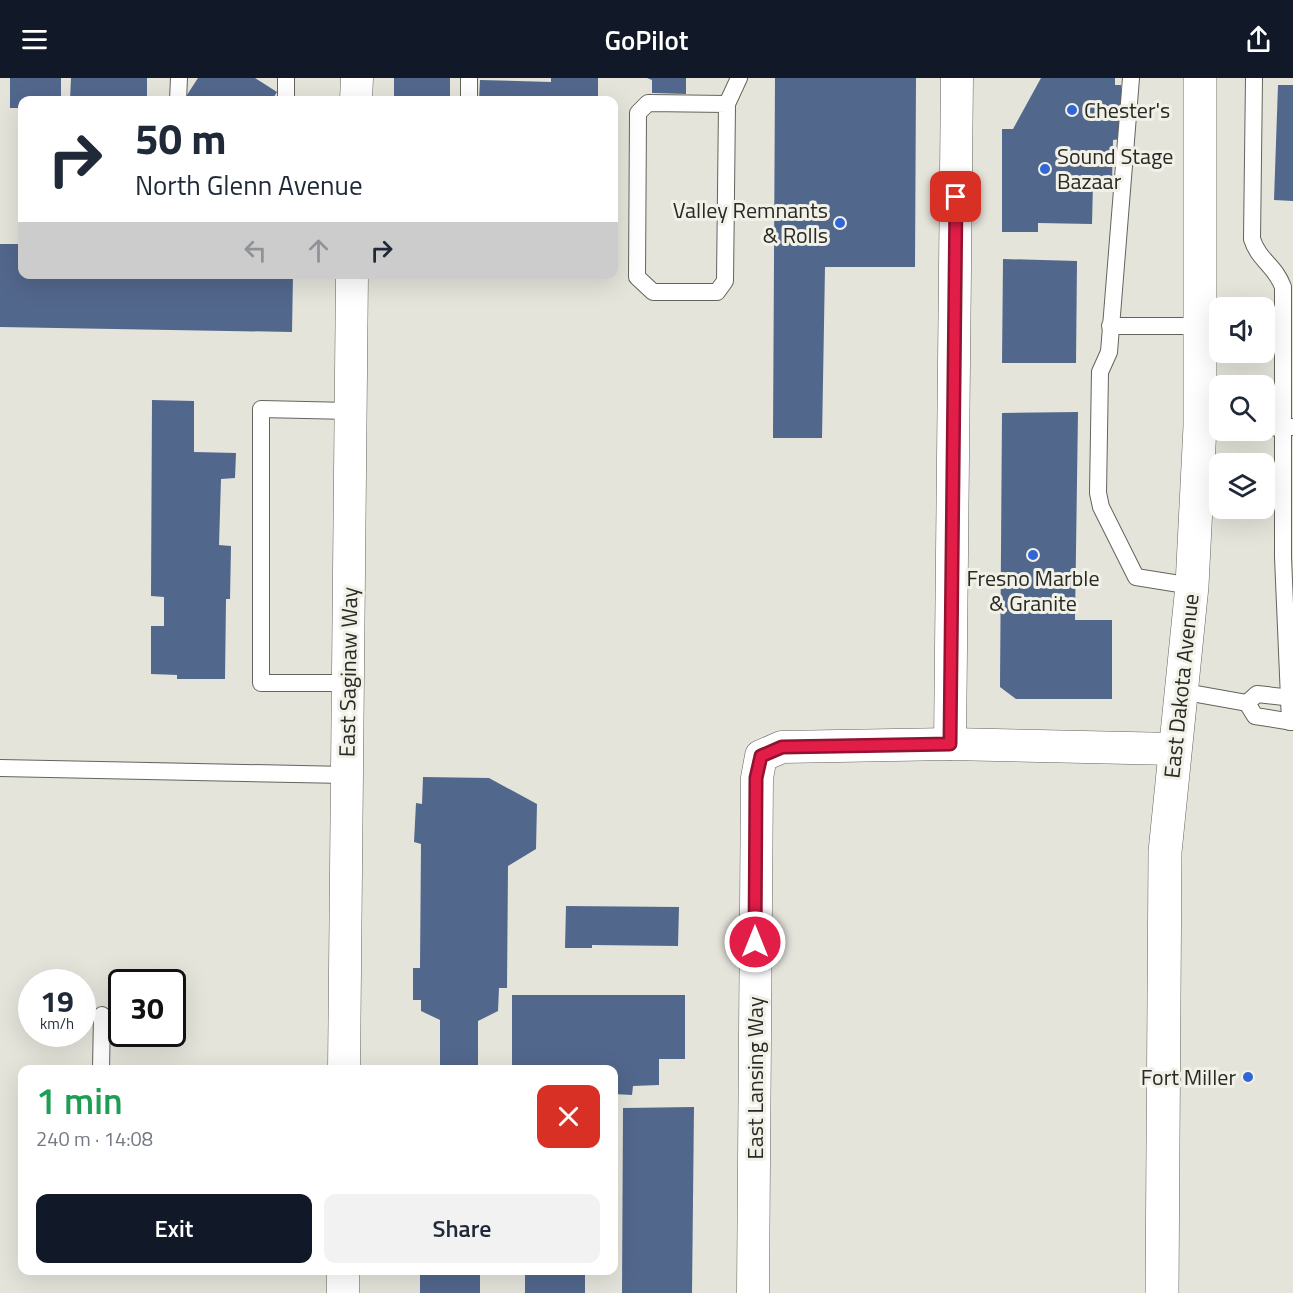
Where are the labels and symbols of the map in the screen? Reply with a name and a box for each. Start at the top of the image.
place label: Chester's [1084,93,1170,127]
marker: Chester's [1065,103,1079,117]
place label: Sound Stage Bazaar [1057,139,1173,198]
marker: Sound Stage Bazaar [1038,162,1052,176]
pin [930,171,981,222]
place label: Valley Remnants & Rolls [673,193,828,252]
marker: Valley Remnants & Rolls [833,216,847,230]
marker: Fresno Marble & Granite [1026,548,1040,562]
place label: Fresno Marble & Granite [967,561,1100,620]
street label: East Saginaw Way [330,586,366,757]
street label: East Dakota Avenue [1154,592,1208,780]
position arrow [723,910,787,974]
speed limit sign: 30 [108,969,186,1047]
street label: East Lansing Way [738,996,772,1160]
place label: Fort Miller [1141,1060,1236,1094]
marker: Fort Miller [1241,1070,1255,1084]

